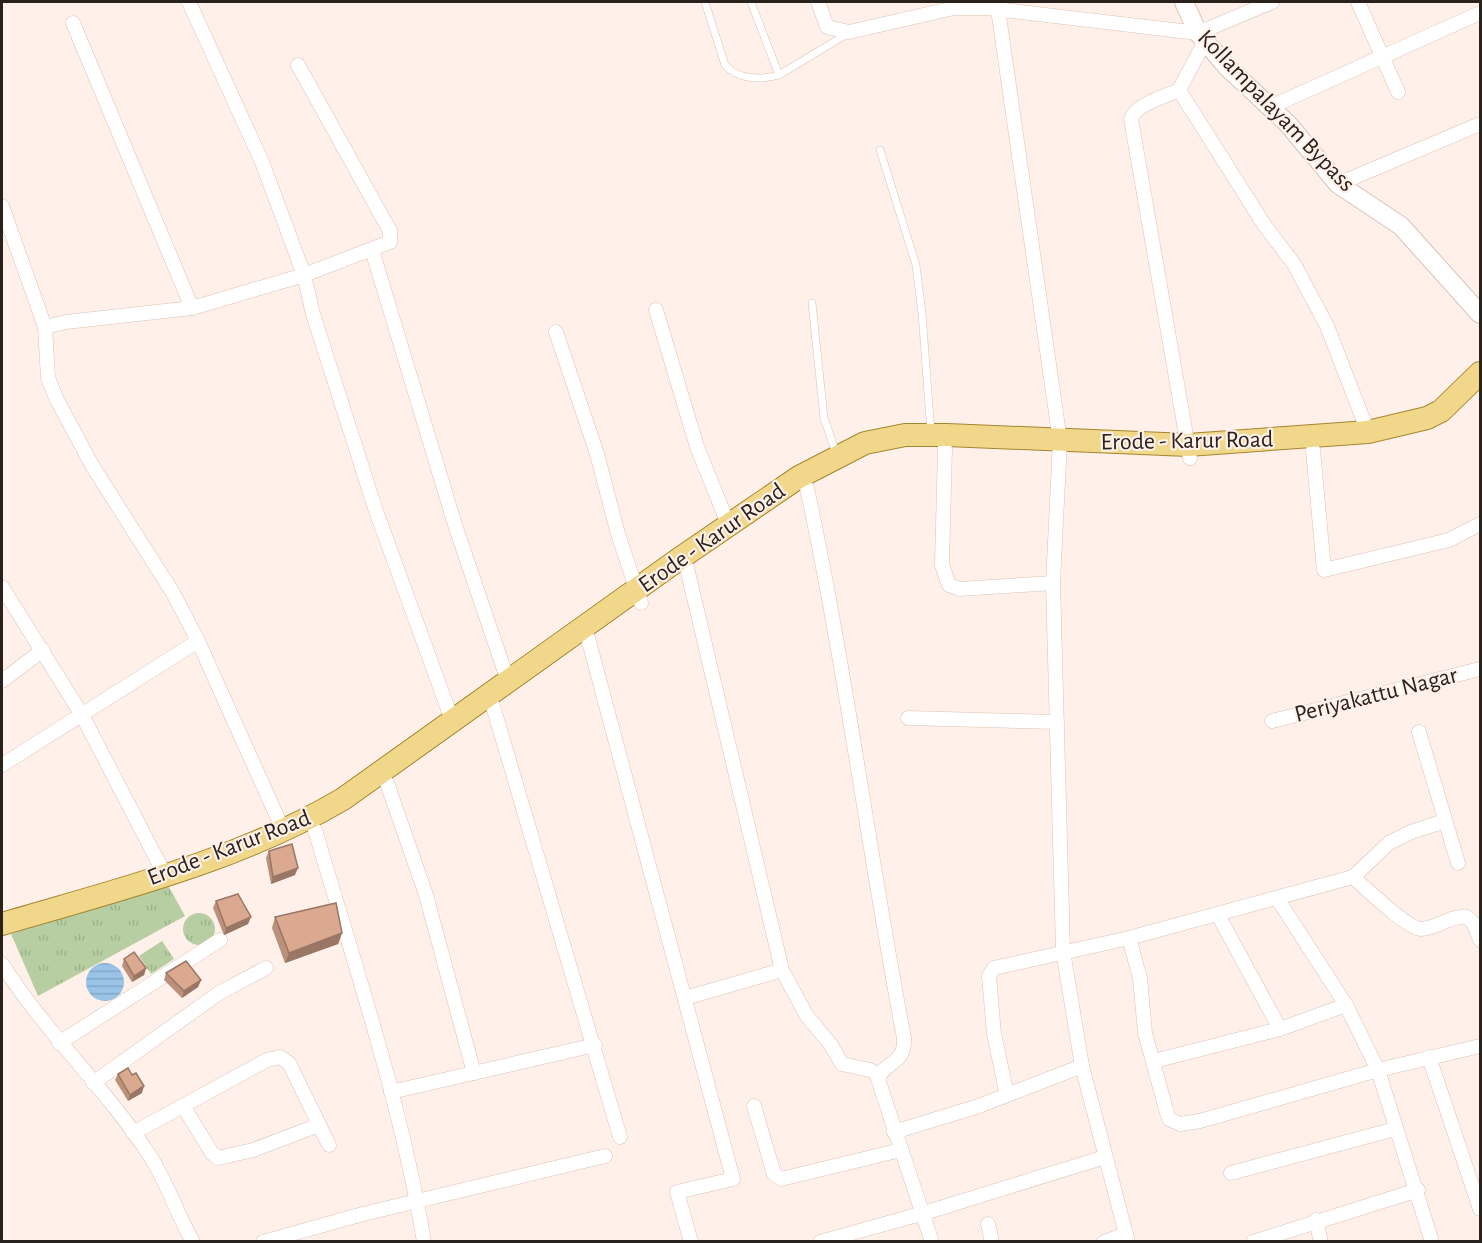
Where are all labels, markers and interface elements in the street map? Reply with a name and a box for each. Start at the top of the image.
street label: Kollampalayam Bypass [1193,26,1359,196]
street label: Erode - Karur Road [1101,427,1273,455]
street label: Erode - Karur Road [634,479,790,597]
street label: Periyakattu Nagar [1292,663,1460,727]
street label: Erode - Karur Road [144,806,314,890]

